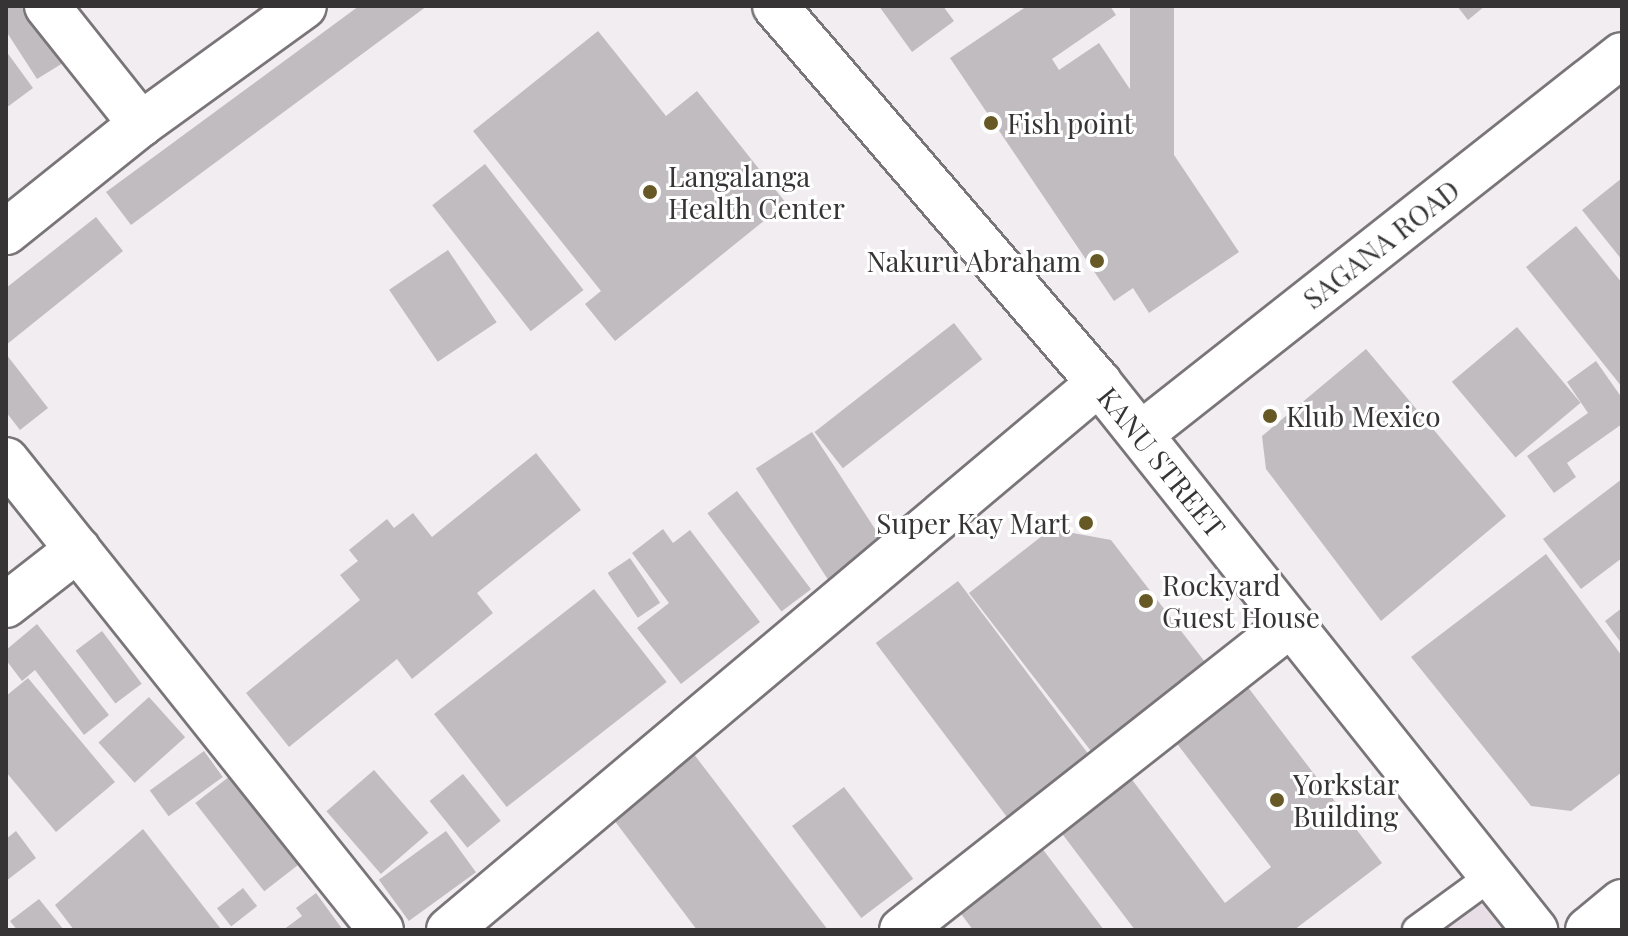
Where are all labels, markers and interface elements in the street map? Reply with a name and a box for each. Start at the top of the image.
place label: Fish point [1007,106,1134,140]
marker: Fish point [982,114,1000,132]
place label: Langalanga Health Center [668,159,845,225]
street label: SAGANA ROAD [1296,173,1466,315]
marker: Langalanga Health Center [639,181,661,203]
place label: Nakuru Abraham [865,244,1081,278]
marker: Nakuru Abraham [1088,252,1106,270]
street label: KANU STREET [1091,380,1233,544]
place label: Klub Mexico [1286,399,1441,433]
marker: Klub Mexico [1261,407,1279,425]
place label: Super Kay Mart [875,506,1070,540]
marker: Super Kay Mart [1077,514,1095,532]
place label: Rockyard Guest House [1162,568,1321,634]
marker: Rockyard Guest House [1137,592,1155,610]
place label: Yorkstar Building [1293,767,1399,833]
marker: Yorkstar Building [1268,791,1286,809]

